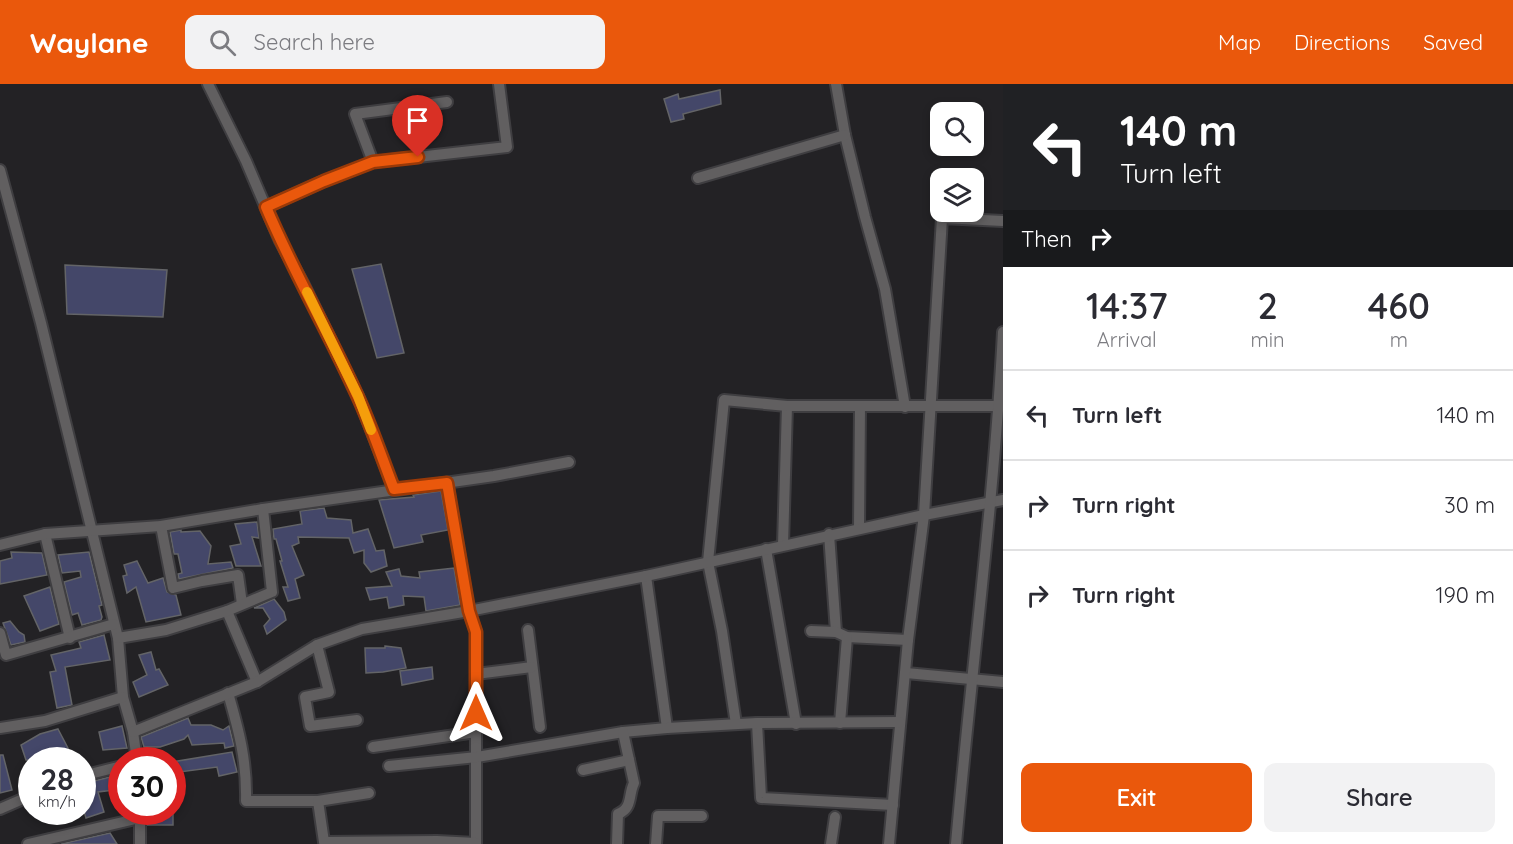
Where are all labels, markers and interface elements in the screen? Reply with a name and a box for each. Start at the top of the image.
search box [185,15,605,69]
text: Waylane [30,25,149,60]
icon: search [206,26,239,59]
text: Search here [254,28,375,56]
text: Map [1218,29,1261,55]
text: Directions [1294,29,1390,55]
text: Saved [1423,29,1483,55]
pin [392,95,443,157]
map controls [930,102,984,222]
button: search [930,102,984,156]
icon: arrive [401,104,434,137]
text: 140 m [1120,104,1237,157]
icon: left [1021,108,1099,186]
text: Turn left [1120,156,1222,190]
button: layers [930,168,984,222]
icon: right [1084,222,1117,255]
text: Then [1021,225,1072,253]
text: 14:37 [1086,283,1167,328]
text: 2 [1257,283,1278,328]
text: 460 [1368,283,1430,328]
text: Arrival [1097,327,1157,352]
text: min [1251,327,1285,352]
text: m [1390,327,1408,352]
icon: left [1021,399,1054,432]
text: Turn left [1072,401,1162,429]
text: 140 m [1436,401,1495,429]
icon: right [1021,489,1054,522]
text: Turn right [1072,491,1176,519]
text: 30 m [1444,491,1495,519]
icon: right [1021,579,1054,612]
text: Turn right [1072,581,1176,609]
text: 190 m [1435,581,1495,609]
position arrow [444,681,508,745]
speed limit sign: 30 [108,747,186,825]
text: 28 [40,760,74,798]
button: Exit [1021,763,1252,832]
button: Share [1264,763,1495,832]
text: km/h [38,792,76,811]

